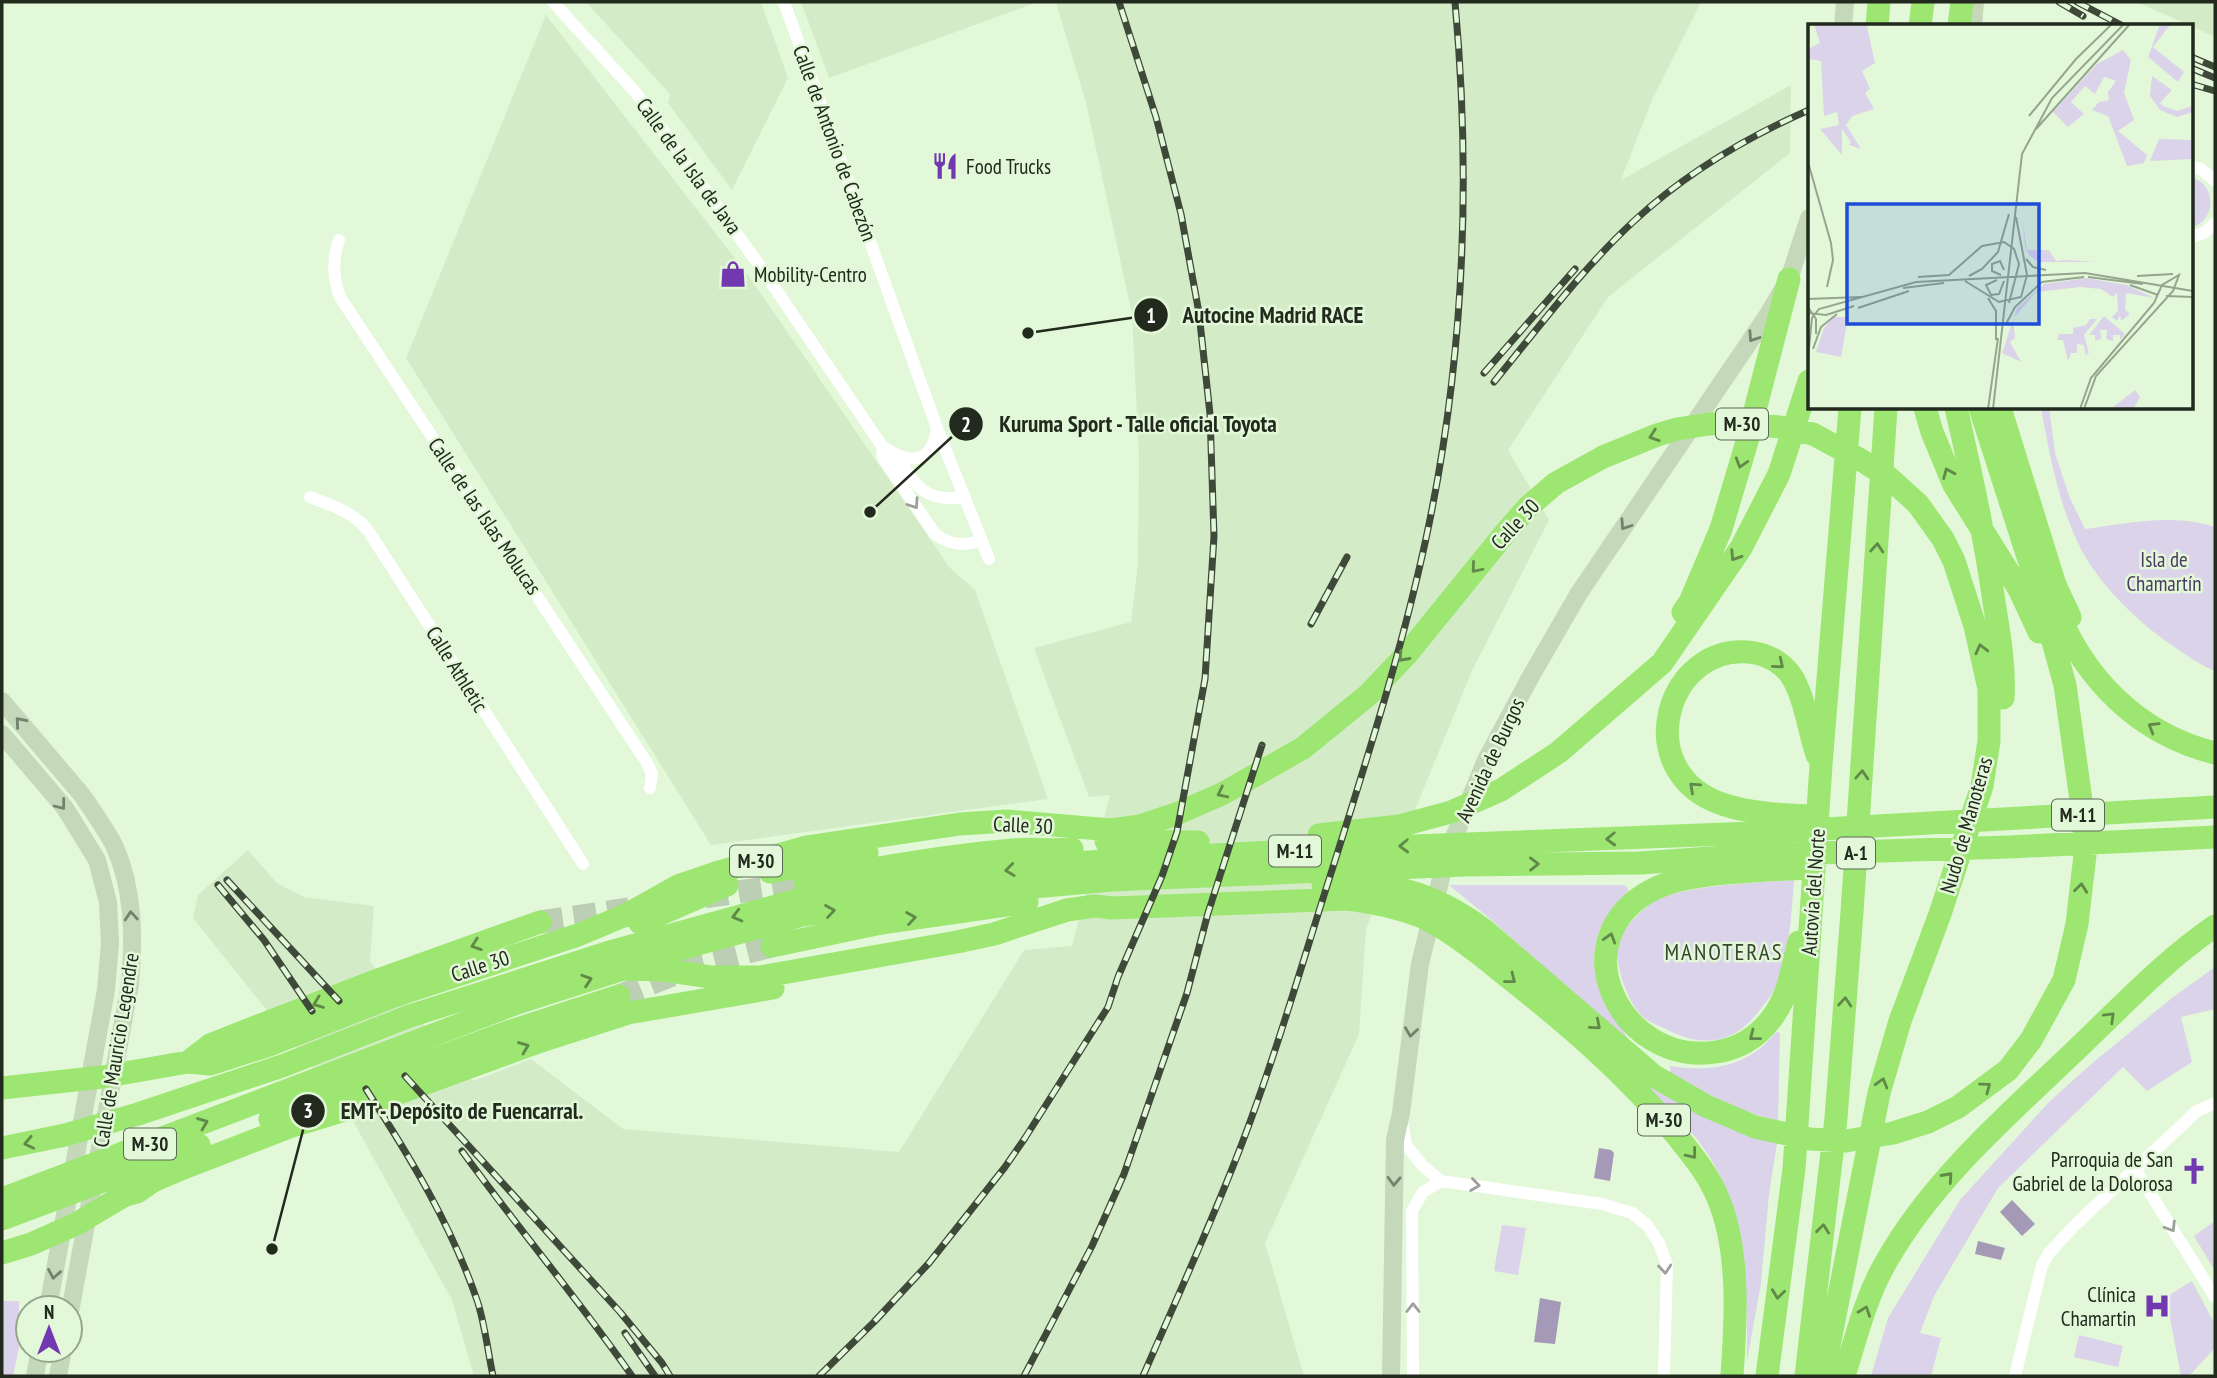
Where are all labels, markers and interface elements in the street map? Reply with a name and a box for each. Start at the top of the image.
inset map [1808,24,2192,410]
street label: Calle de Antonio de Cabezón [787,41,883,245]
street label: Calle de la Isla de Java [630,92,748,240]
restaurant icon: Food Trucks [930,151,960,181]
place label: Food Trucks [966,153,1051,180]
shop icon: Mobility-Centro [718,259,748,289]
place label: Mobility-Centro [754,261,867,288]
callout: Autocine Madrid RACE [1134,293,1377,337]
text: Autocine Madrid RACE [1182,300,1364,329]
text: 1 [1146,302,1156,329]
one-way arrow [1748,329,1761,342]
callout: Kuruma Sport - Talle oficial Toyota [948,402,1293,446]
road number: M-30 [1716,408,1768,440]
text: Kuruma Sport - Talle oficial Toyota [999,409,1277,438]
text: 2 [961,411,971,438]
one-way arrow [1648,428,1660,442]
street label: Calle de las Islas Molucas [422,432,548,600]
one-way arrow [1734,457,1749,469]
one-way arrow [1943,467,1957,479]
street label: Calle 30 [1485,493,1545,555]
one-way arrow [906,496,918,509]
one-way arrow [1621,517,1633,530]
one-way arrow [1869,543,1884,554]
park label: Isla de Chamartín [2126,546,2202,597]
one-way arrow [1731,549,1744,562]
one-way arrow [1471,561,1484,573]
street label: Calle Athletic [420,621,494,717]
one-way arrow [1975,643,1989,655]
one-way arrow [1399,649,1411,662]
one-way arrow [1772,656,1784,669]
street label: Avenida de Burgos [1449,694,1531,826]
one-way arrow [16,718,28,731]
one-way arrow [2147,722,2160,735]
street label: Nudo de Manoteras [1934,754,1998,896]
one-way arrow [1854,770,1869,781]
one-way arrow [1689,782,1702,795]
one-way arrow [1217,785,1229,799]
one-way arrow [53,797,66,809]
road number: M-11 [2052,800,2104,830]
street label: Calle 30 [993,810,1053,840]
street label: Autovía del Norte [1795,828,1831,956]
one-way arrow [1606,831,1617,846]
road number: M-11 [1269,836,1321,866]
road number: A-1 [1837,838,1875,868]
one-way arrow [1398,839,1409,854]
road number: M-30 [730,846,782,876]
one-way arrow [1529,856,1539,872]
one-way arrow [1004,862,1015,877]
one-way arrow [2074,883,2089,894]
one-way arrow [824,904,835,919]
one-way arrow [731,908,743,922]
one-way arrow [124,910,139,921]
one-way arrow [905,911,917,926]
one-way arrow [1601,932,1616,944]
one-way arrow [470,937,482,951]
district label: MANOTERAS [1664,937,1784,966]
street label: Calle 30 [448,944,512,988]
street label: Calle de Mauricio Legendre [87,951,145,1149]
one-way arrow [1503,971,1516,983]
one-way arrow [581,974,593,989]
one-way arrow [312,994,324,1008]
one-way arrow [1837,997,1852,1008]
one-way arrow [2102,1013,2115,1026]
one-way arrow [1588,1017,1601,1029]
one-way arrow [1404,1026,1419,1038]
one-way arrow [1749,1027,1761,1040]
one-way arrow [518,1042,530,1056]
one-way arrow [1873,1077,1888,1089]
one-way arrow [1978,1083,1991,1095]
callout: EMT - Depósito de Fuencarral. [291,1089,599,1133]
text: EMT - Depósito de Fuencarral. [341,1096,583,1125]
text: 3 [303,1097,313,1124]
road number: M-30 [1638,1104,1690,1136]
one-way arrow [197,1118,209,1132]
road number: M-30 [124,1128,176,1160]
one-way arrow [23,1134,35,1149]
one-way arrow [1683,1146,1696,1159]
place label: Parroquia de San Gabriel de la Dolorosa [2012,1146,2173,1197]
church icon: Parroquia de San Gabriel de la Dolorosa [2179,1156,2209,1186]
one-way arrow [1939,1172,1952,1185]
one-way arrow [1386,1175,1401,1186]
one-way arrow [1469,1178,1481,1193]
one-way arrow [2163,1219,2176,1232]
one-way arrow [1816,1223,1831,1235]
one-way arrow [1657,1264,1672,1275]
one-way arrow [47,1268,62,1280]
place label: Clínica Chamartin [2061,1281,2136,1332]
one-way arrow [1771,1288,1786,1300]
hospital icon: Clínica Chamartin [2142,1291,2172,1321]
north arrow [14,1294,84,1364]
text: N [44,1300,54,1324]
one-way arrow [1405,1302,1421,1313]
one-way arrow [1857,1306,1871,1318]

